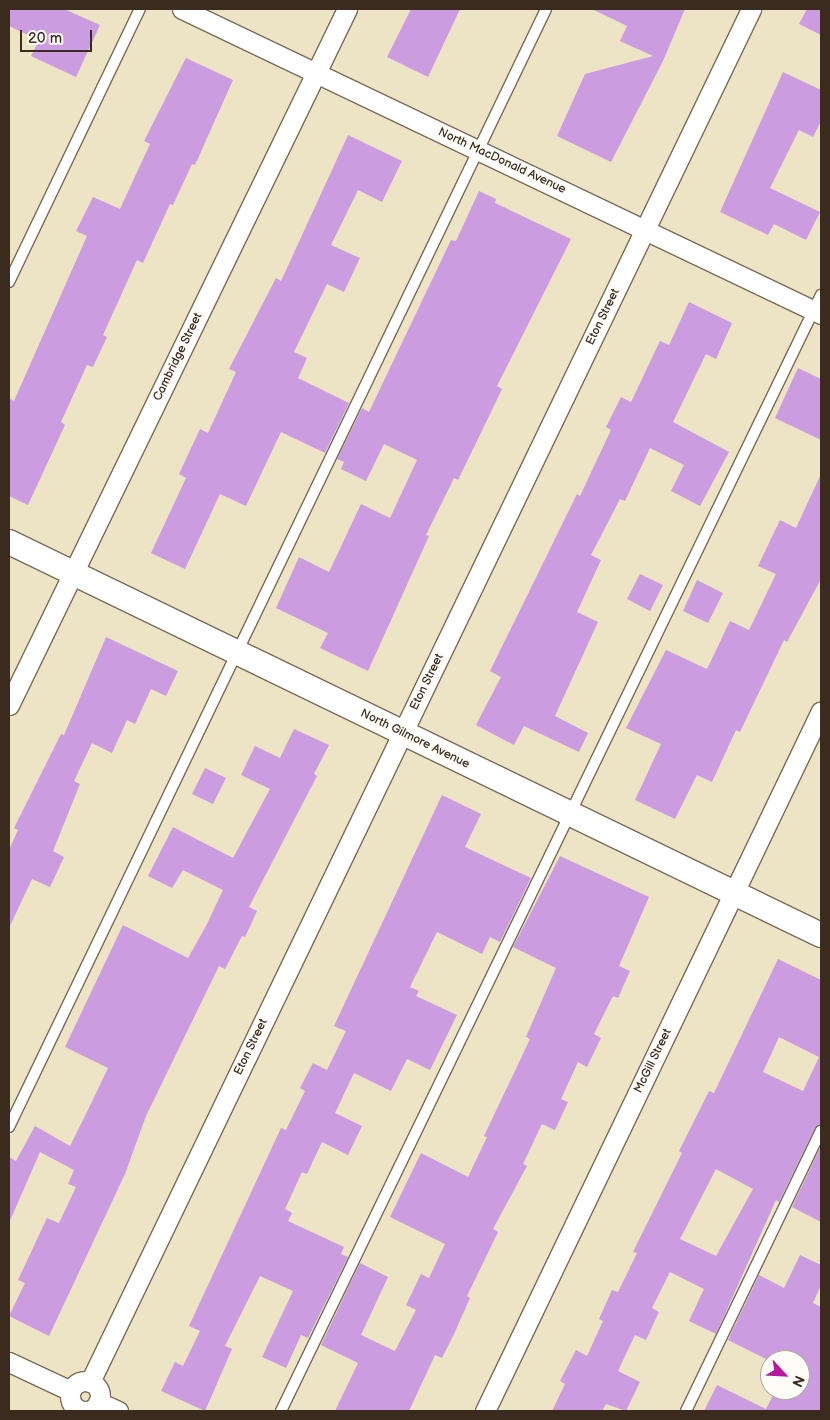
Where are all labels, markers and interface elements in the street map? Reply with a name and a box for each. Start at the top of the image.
scale bar [22,20,95,52]
text: 20 m [28,29,62,48]
street label: North MacDonald Avenue [436,125,568,197]
street label: Eton Street [583,286,623,348]
street label: Cambridge Street [150,311,206,403]
street label: Eton Street [407,651,447,713]
street label: North Gilmore Avenue [358,706,472,772]
street label: Eton Street [231,1016,271,1078]
street label: McGill Street [631,1026,675,1096]
north arrow [760,1350,810,1400]
text: N [788,1373,808,1389]

